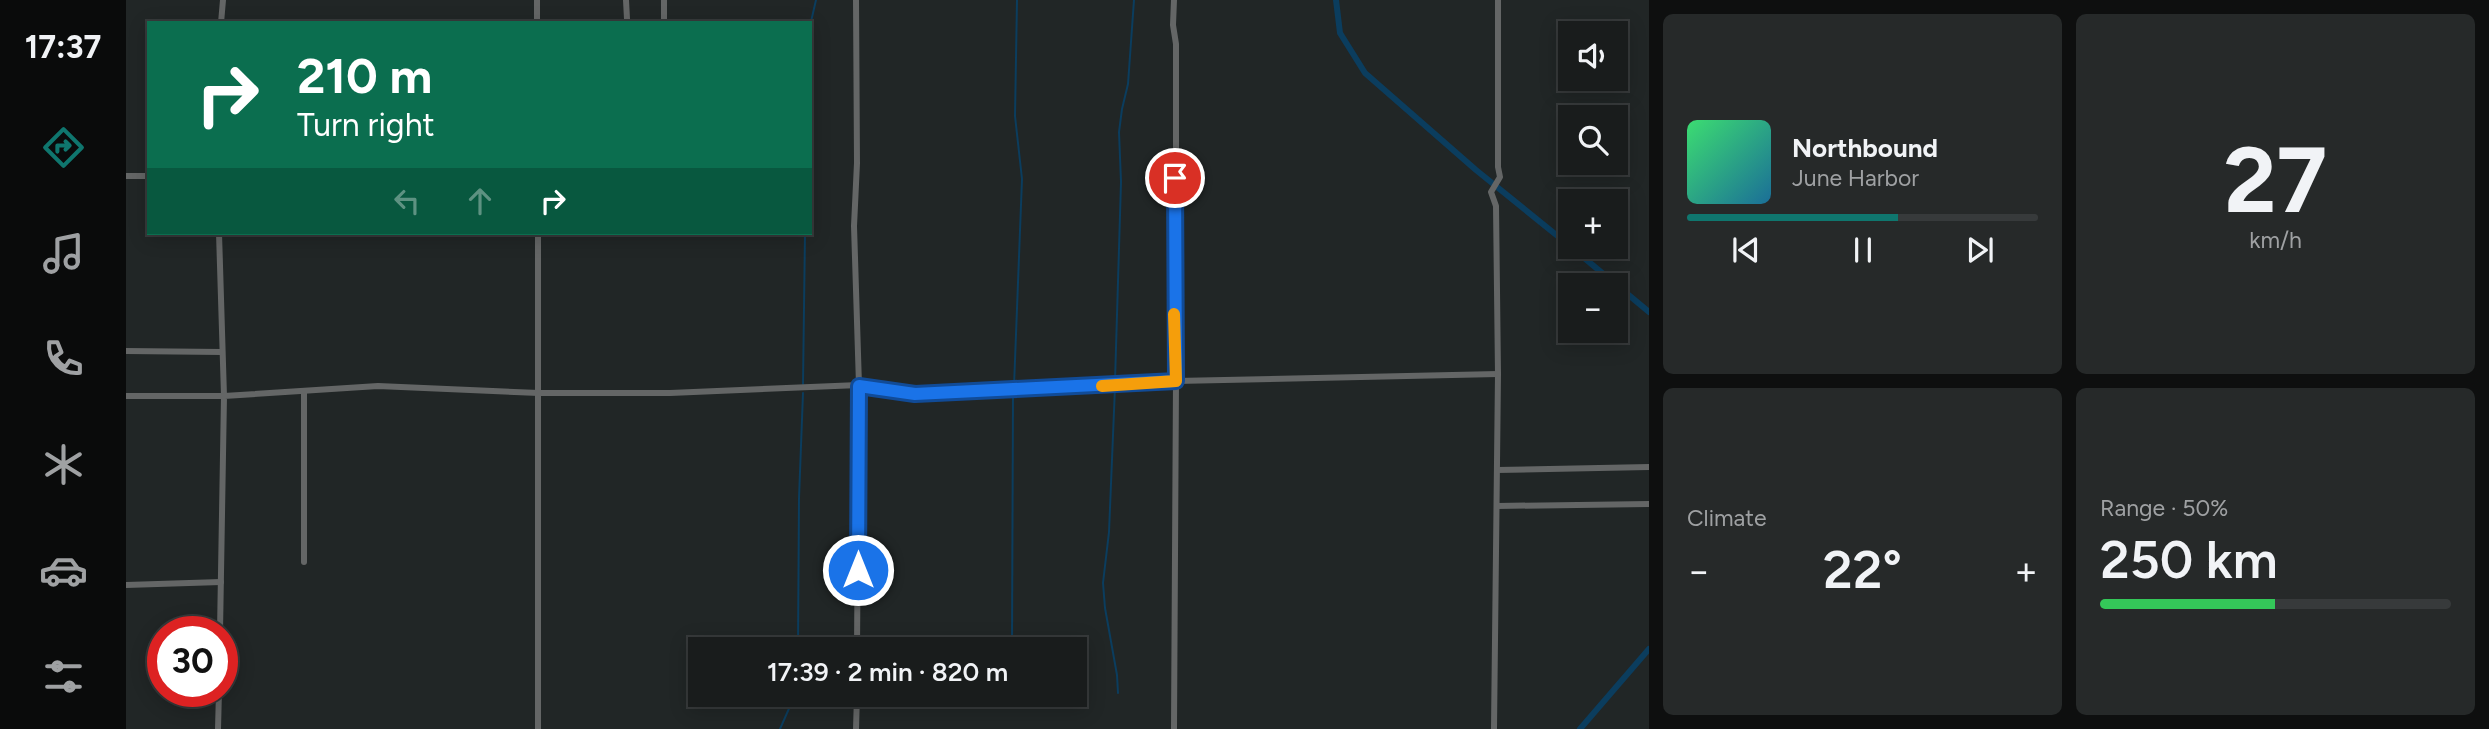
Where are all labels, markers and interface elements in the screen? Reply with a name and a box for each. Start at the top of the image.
map controls [1558,21,1628,343]
button: sound [1558,21,1628,91]
text: 17:37 [25,28,101,66]
text: 210 m [297,46,432,105]
icon: right [182,49,273,140]
button: search [1558,105,1628,175]
text: Turn right [297,106,435,144]
icon: directions [39,123,88,172]
text: 27 [2224,126,2327,235]
text: Northbound [1792,132,1938,164]
pin [1145,148,1205,208]
icon: arrive [1156,159,1194,197]
text: June Harbor [1792,164,1919,192]
icon: left [388,182,426,220]
icon: ahead [461,182,499,220]
icon: right [534,182,572,220]
button: + [1558,189,1628,259]
text: km/h [2249,226,2302,254]
icon: music [39,229,88,278]
icon: previous [1727,231,1765,269]
icon: pause [1844,231,1882,269]
icon: next [1961,231,1999,269]
button: − [1558,273,1628,343]
icon: phone [39,334,88,383]
icon: climate [39,440,88,489]
text: Range · 50% [2100,494,2228,522]
text: Climate [1687,504,1766,532]
text: 250 km [2100,529,2278,591]
position arrow [821,533,895,607]
text: 22° [1823,539,1902,601]
icon: car [39,546,88,595]
text: − [1687,548,1711,594]
text: + [2014,548,2038,594]
speed limit sign: 30 [147,616,238,707]
icon: filters [39,652,88,701]
text: 17:39 · 2 min · 820 m [767,656,1008,688]

